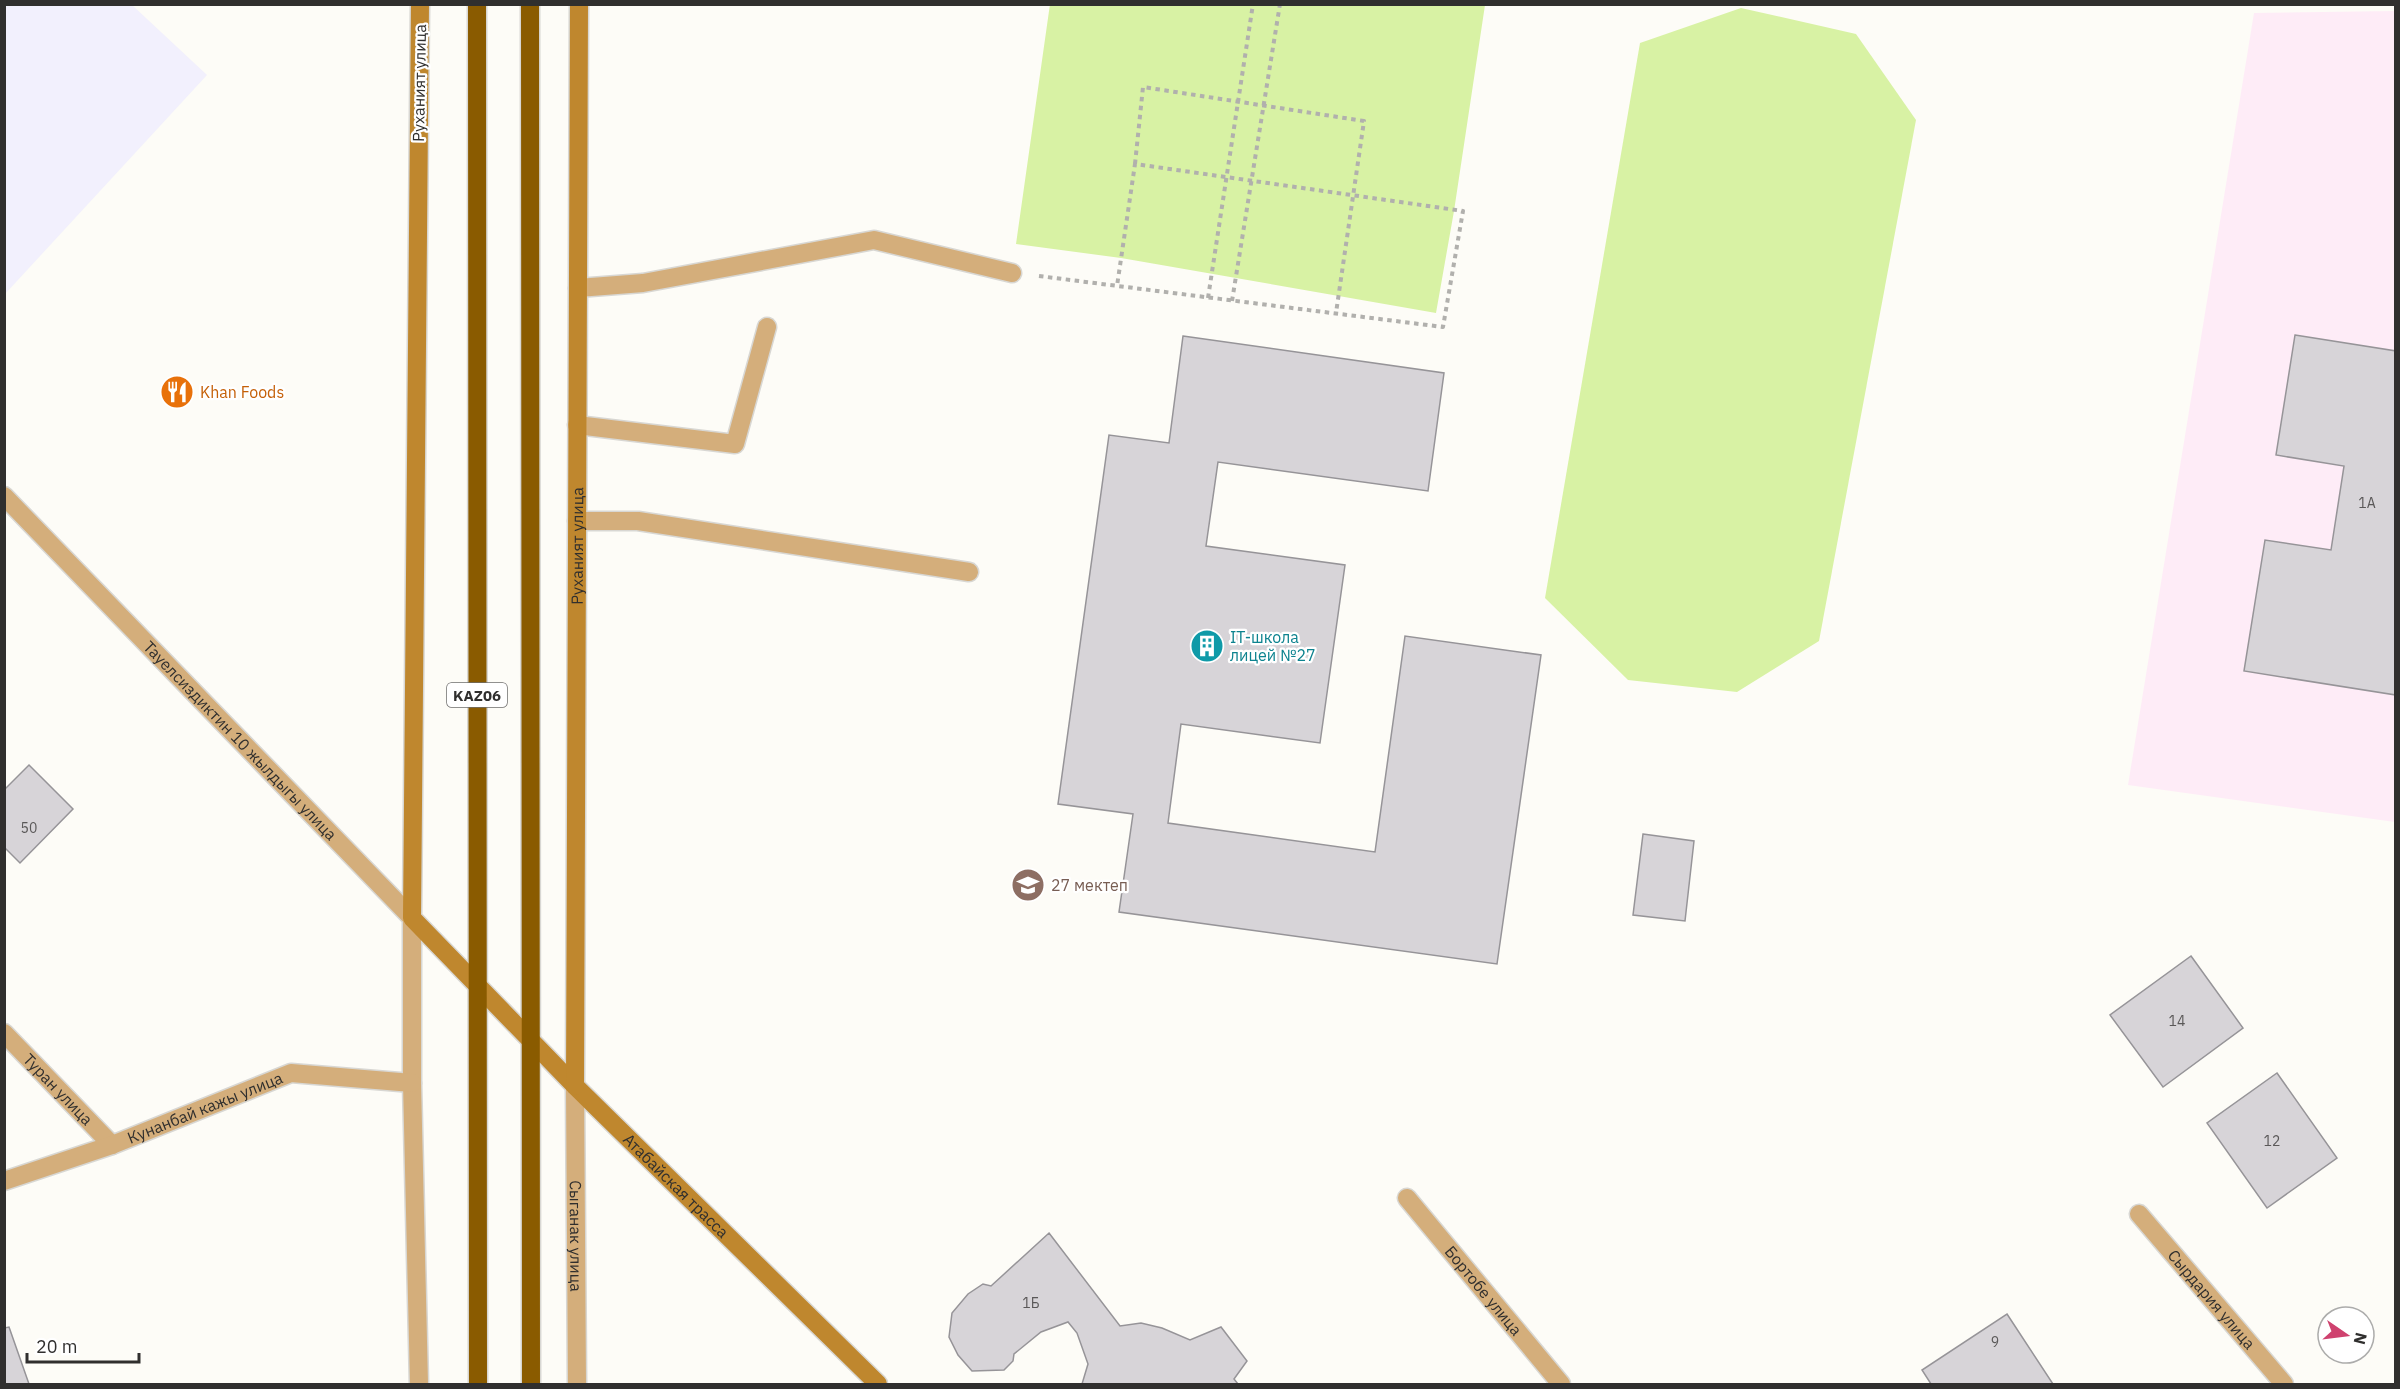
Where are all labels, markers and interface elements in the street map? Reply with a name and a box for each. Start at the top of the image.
street label: Руханият улица [408,24,430,142]
restaurant icon: Khan Foods [159,374,195,410]
place label: Khan Foods [200,382,284,402]
street label: Руханият улица [567,487,587,605]
house number: 1А [2358,494,2376,512]
place label: IT-школа лицей №27 [1230,627,1316,665]
building icon: IT-школа лицей №27 [1189,628,1225,664]
street label: Тауелсиздиктин 10 жылдыгы улица [139,637,341,845]
road number: KАZ06 [447,683,507,707]
house number: 50 [21,819,37,837]
school or university icon: 27 мектеп [1010,867,1046,903]
place label: 27 мектеп [1051,875,1128,895]
house number: 14 [2169,1012,2185,1030]
street label: Туран улица [19,1049,98,1129]
street label: Кунанбай кажы улица [124,1067,286,1148]
street label: Атабайская трасса [619,1129,733,1242]
house number: 12 [2264,1132,2280,1150]
street label: Сыганак улица [566,1180,586,1292]
street label: Бортобе улица [1441,1241,1527,1340]
street label: Сырдария улица [2164,1245,2260,1353]
house number: 1Б [1022,1294,1040,1312]
north arrow [2316,1305,2376,1365]
scale bar [27,1326,140,1364]
text: N [2349,1331,2372,1347]
house number: 9 [1991,1333,1999,1351]
text: 20 m [36,1335,78,1358]

